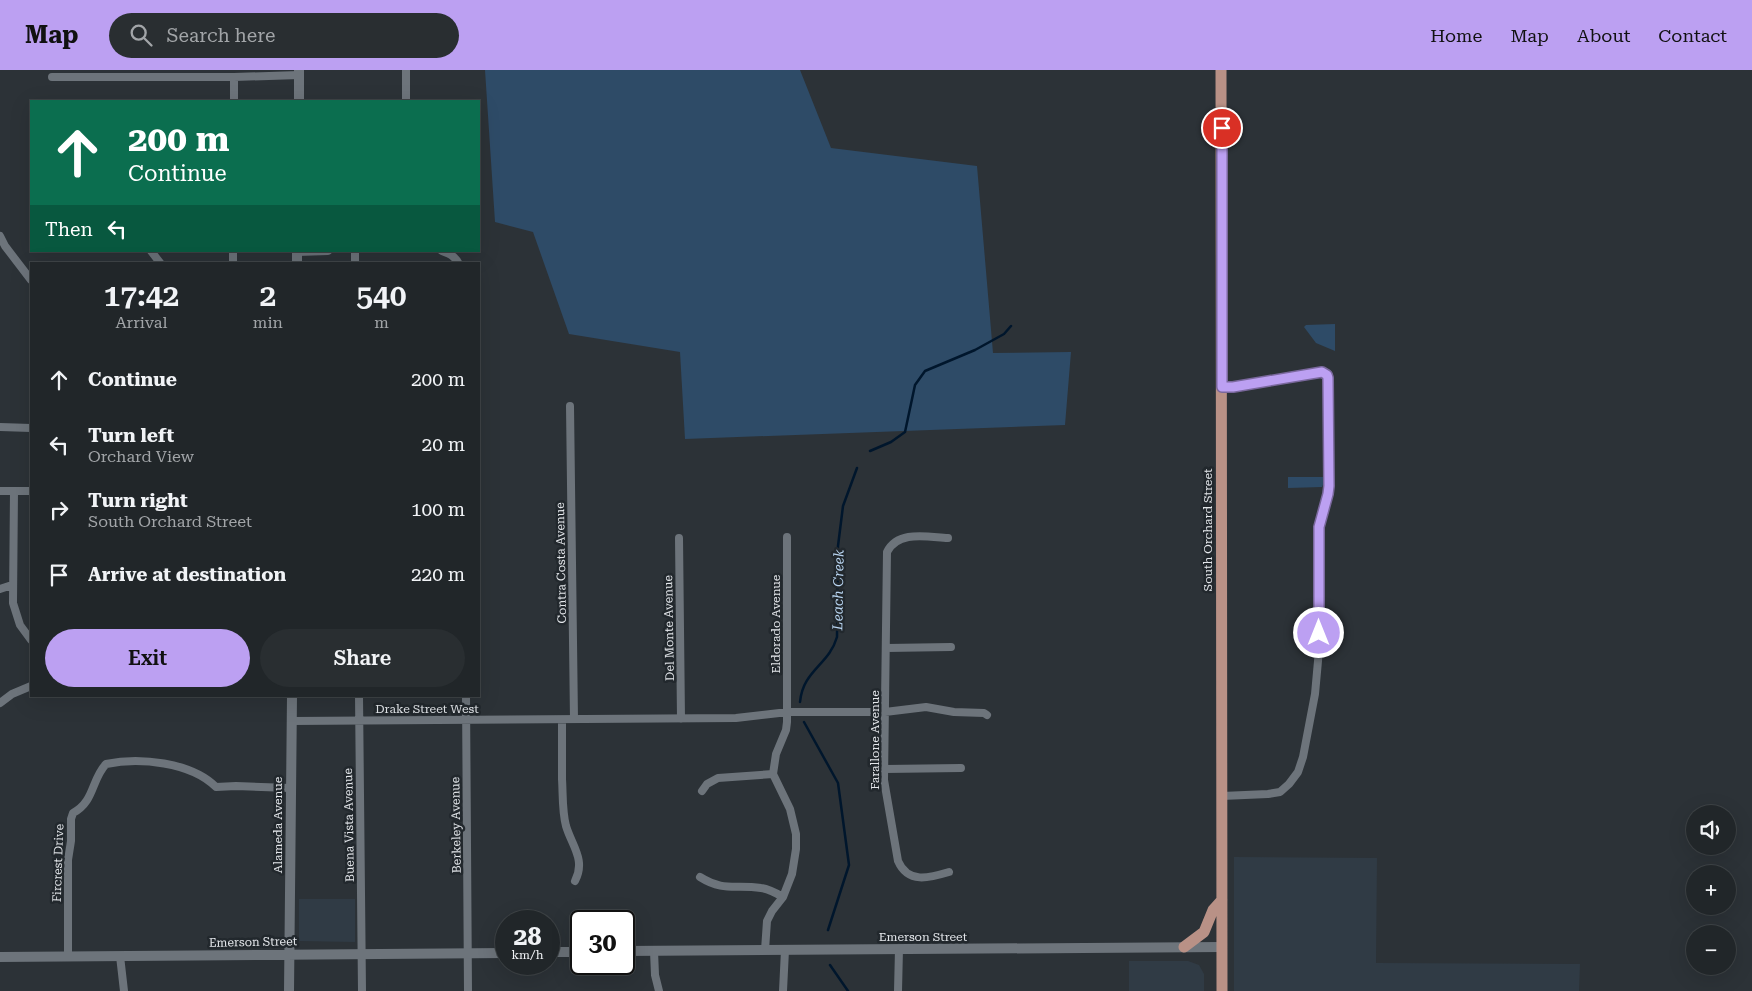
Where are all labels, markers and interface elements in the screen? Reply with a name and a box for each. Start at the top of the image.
search box [109,13,459,58]
text: Map [25,21,79,49]
icon: search [127,21,155,49]
text: Search here [167,24,275,47]
text: Home [1430,25,1482,46]
text: Map [1510,25,1549,46]
text: About [1577,25,1630,46]
text: Contact [1658,25,1727,46]
pin [1201,107,1243,149]
icon: arrive [1208,114,1236,142]
text: 200 m [128,119,229,160]
icon: ahead [45,120,110,185]
text: Continue [128,161,227,186]
icon: left [103,215,131,243]
text: Then [45,218,93,241]
text: 17:42 [103,278,179,313]
text: 2 [259,278,276,313]
text: 540 [356,278,407,313]
text: Arrival [115,313,167,332]
text: min [253,313,283,332]
text: m [374,313,389,332]
icon: ahead [45,366,73,394]
text: Continue [88,368,177,391]
text: 200 m [411,368,465,391]
text: Turn left [88,424,174,447]
icon: left [45,431,73,459]
text: 20 m [422,433,465,456]
text: Orchard View [88,447,194,466]
street label: South Orchard Street [1201,468,1215,592]
text: Turn right [88,489,188,512]
icon: right [45,496,73,524]
text: 100 m [411,498,465,521]
street label: Contra Costa Avenue [553,502,569,624]
text: South Orchard Street [88,512,252,531]
water label: Leach Creek [829,549,847,631]
icon: arrive [45,561,73,589]
text: Arrive at destination [88,563,286,586]
text: 220 m [411,563,465,586]
street label: Del Monte Avenue [661,574,677,681]
street label: Eldorado Avenue [769,574,783,673]
position arrow [1292,606,1344,658]
button: Exit [45,629,250,687]
button: Share [260,629,465,687]
street label: Farallone Avenue [868,690,882,790]
street label: Drake Street West [375,702,479,716]
street label: Buena Vista Avenue [341,767,357,882]
street label: Alameda Avenue [271,776,285,873]
street label: Berkeley Avenue [448,776,464,873]
map controls [1686,805,1736,975]
button: sound [1686,805,1736,855]
street label: Fircrest Drive [50,823,66,902]
button: + [1686,865,1736,915]
speed limit sign: 30 [570,910,635,975]
text: 28 [513,922,542,951]
button: − [1686,925,1736,975]
street label: Emerson Street [879,930,968,944]
street label: Emerson Street [209,934,298,950]
text: km/h [511,948,544,962]

